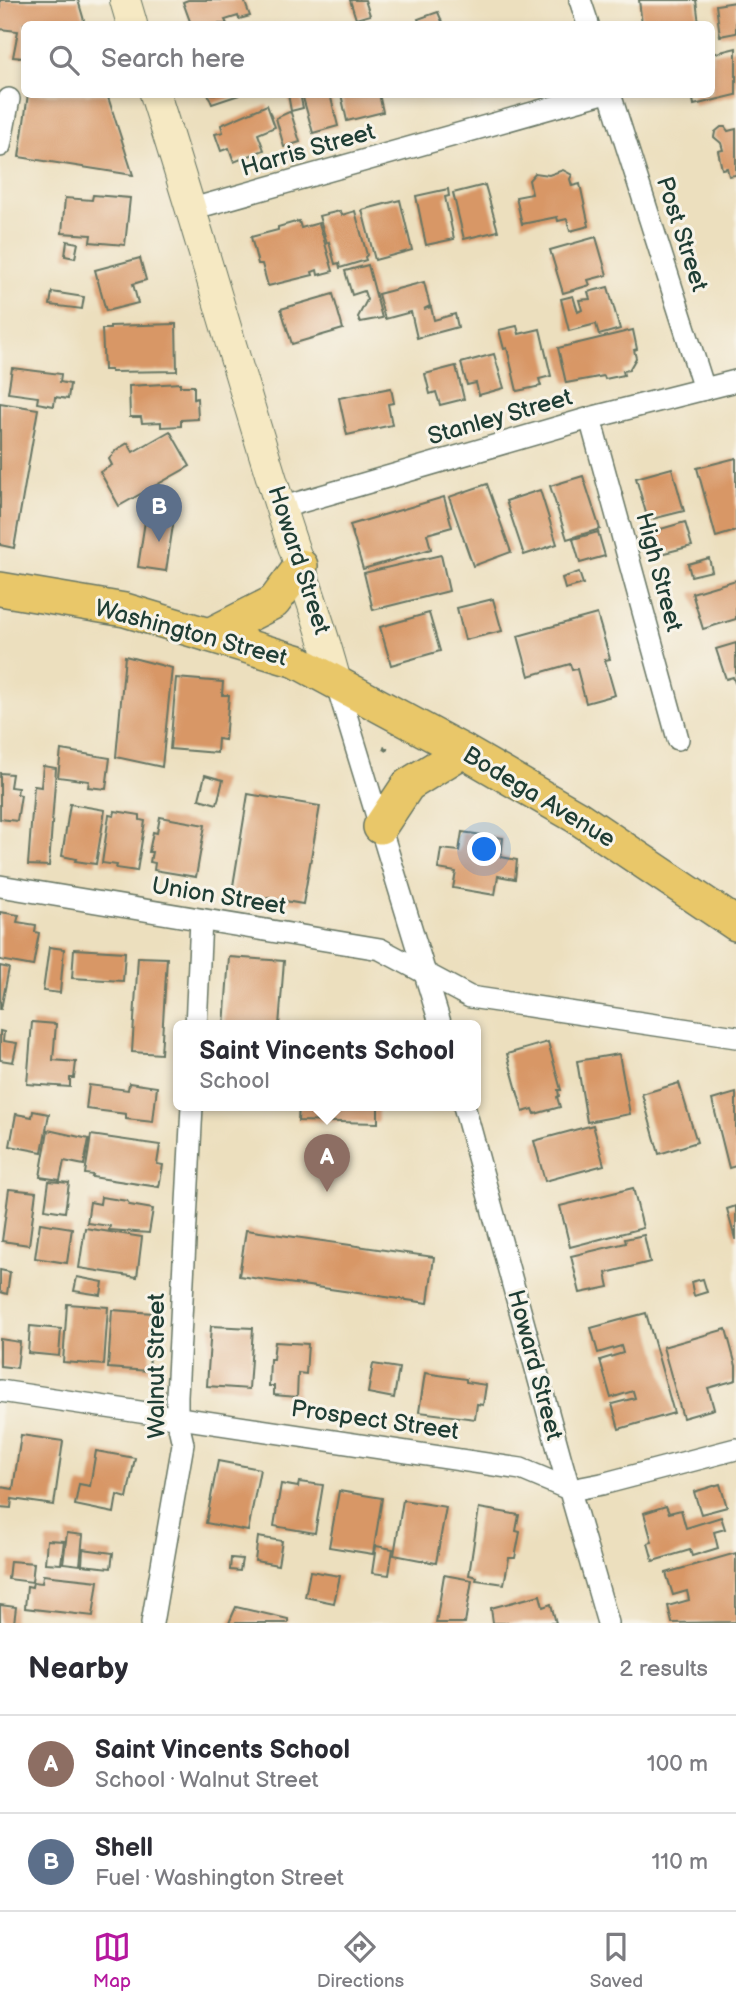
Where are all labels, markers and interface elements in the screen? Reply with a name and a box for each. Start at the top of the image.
search box [21,21,715,98]
icon: search [45,41,83,79]
text: Search here [101,44,245,75]
street label: Harris Street [238,117,379,183]
street label: Post Street [650,173,714,296]
street label: Stanley Street [425,382,576,451]
street label: Howard Street [261,482,337,638]
pin: B [136,484,182,542]
street label: High Street [629,509,689,635]
street label: Washington Street [92,593,291,673]
street label: Bodega Avenue [458,740,620,854]
your location [467,832,501,866]
street label: Union Street [150,871,289,921]
popup [173,1020,481,1111]
text: Saint Vincents School [199,1036,455,1067]
text: School [199,1067,270,1095]
pin: A [304,1134,350,1192]
street label: Howard Street [501,1287,569,1444]
street label: Walnut Street [142,1293,171,1439]
street label: Prospect Street [289,1394,461,1446]
text: Nearby [28,1651,128,1687]
text: 2 results [619,1655,708,1683]
text: Saint Vincents School [95,1735,350,1766]
text: A [44,1750,58,1778]
text: 100 m [647,1750,708,1778]
text: School · Walnut Street [95,1766,319,1794]
text: Shell [95,1833,153,1864]
text: B [43,1848,59,1876]
text: 110 m [651,1848,708,1876]
text: Fuel · Washington Street [95,1864,344,1892]
tab: Map [93,1928,131,1993]
tab: Directions [317,1928,404,1993]
tab: Saved [590,1928,643,1993]

